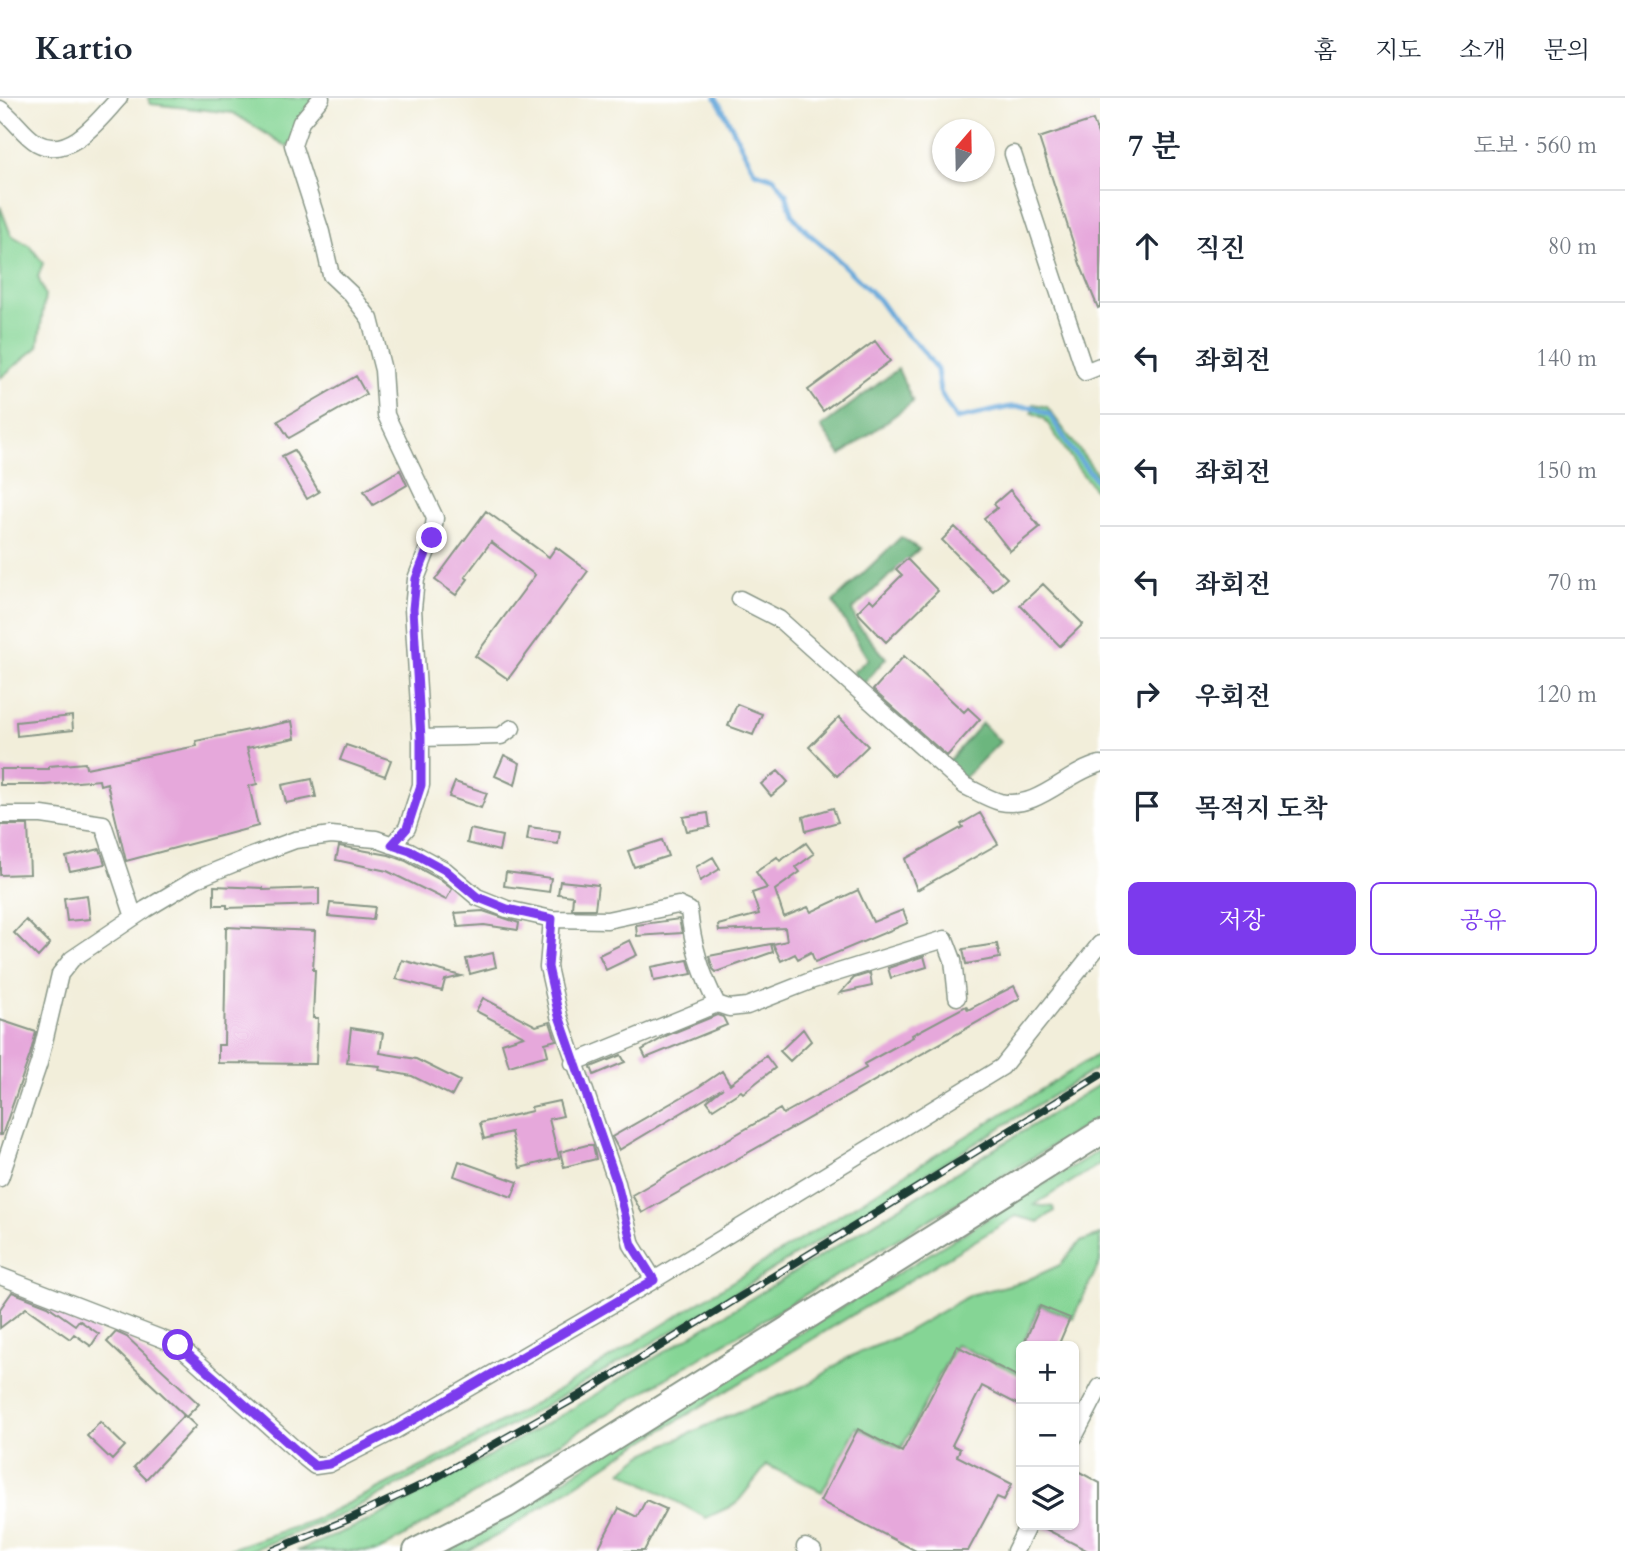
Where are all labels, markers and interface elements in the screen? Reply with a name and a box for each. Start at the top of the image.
text: Kartio [35,26,133,71]
text: 홈 [1314,34,1337,67]
text: 지도 [1375,34,1421,67]
text: 소개 [1459,34,1506,67]
text: 문의 [1544,34,1590,67]
north arrow [932,119,995,182]
text: 7 분 [1128,126,1180,167]
text: 도보 · 560 m [1473,130,1597,161]
icon: ahead [1128,227,1166,265]
text: 직진 [1195,231,1245,266]
text: 80 m [1548,231,1597,262]
icon: left [1128,339,1166,377]
text: 좌회전 [1195,343,1270,378]
text: 140 m [1536,343,1597,374]
icon: left [1128,451,1166,489]
text: 좌회전 [1195,455,1270,490]
text: 150 m [1536,455,1597,486]
route end [416,522,447,553]
icon: left [1128,563,1166,601]
text: 좌회전 [1195,567,1270,602]
text: 70 m [1548,567,1597,598]
icon: right [1128,675,1166,713]
text: 우회전 [1195,679,1270,714]
text: 120 m [1536,679,1597,710]
icon: arrive [1128,787,1166,825]
text: 목적지 도착 [1195,791,1328,826]
button: 저장 [1128,882,1356,955]
button: 공유 [1370,882,1597,955]
route start [162,1329,193,1360]
map controls [1016,1341,1079,1530]
button: + [1016,1341,1079,1404]
button: − [1016,1404,1079,1467]
button: layers [1016,1467,1079,1530]

